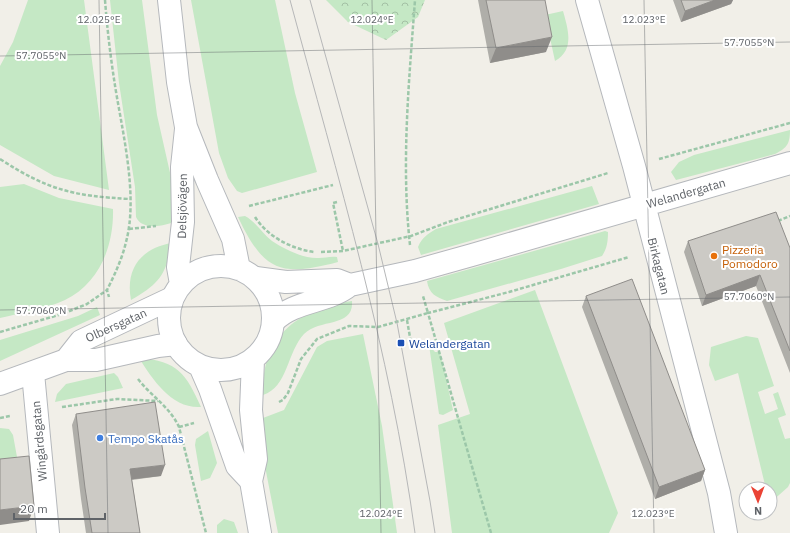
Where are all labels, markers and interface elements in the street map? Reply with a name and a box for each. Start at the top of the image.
text: 12.025°E [77,13,121,26]
text: 12.024°E [350,13,394,26]
text: 12.023°E [622,13,666,26]
text: 57.7055°N [724,36,774,49]
text: 57.7055°N [16,49,66,62]
street label: Delsjövägen [174,173,190,239]
street label: Welandergatan [645,175,727,211]
street label: Birkagatan [645,236,673,296]
place label: Pizzeria Pomodoro [722,242,778,271]
marker: Pizzeria Pomodoro [709,251,719,261]
text: 57.7060°N [724,290,774,303]
text: 57.7060°N [16,304,66,317]
street label: Olbersgatan [83,305,149,345]
place label: Welandergatan [409,336,490,351]
marker: Welandergatan [396,338,406,348]
street label: Wingårdsgatan [28,400,50,482]
place label: Tempo Skatås [108,431,184,446]
marker: Tempo Skatås [95,433,105,443]
north arrow [738,481,778,521]
scale bar [14,495,105,521]
text: 20 m [20,501,48,516]
text: N [754,504,762,518]
text: 12.024°E [359,507,403,520]
text: 12.023°E [631,507,675,520]

